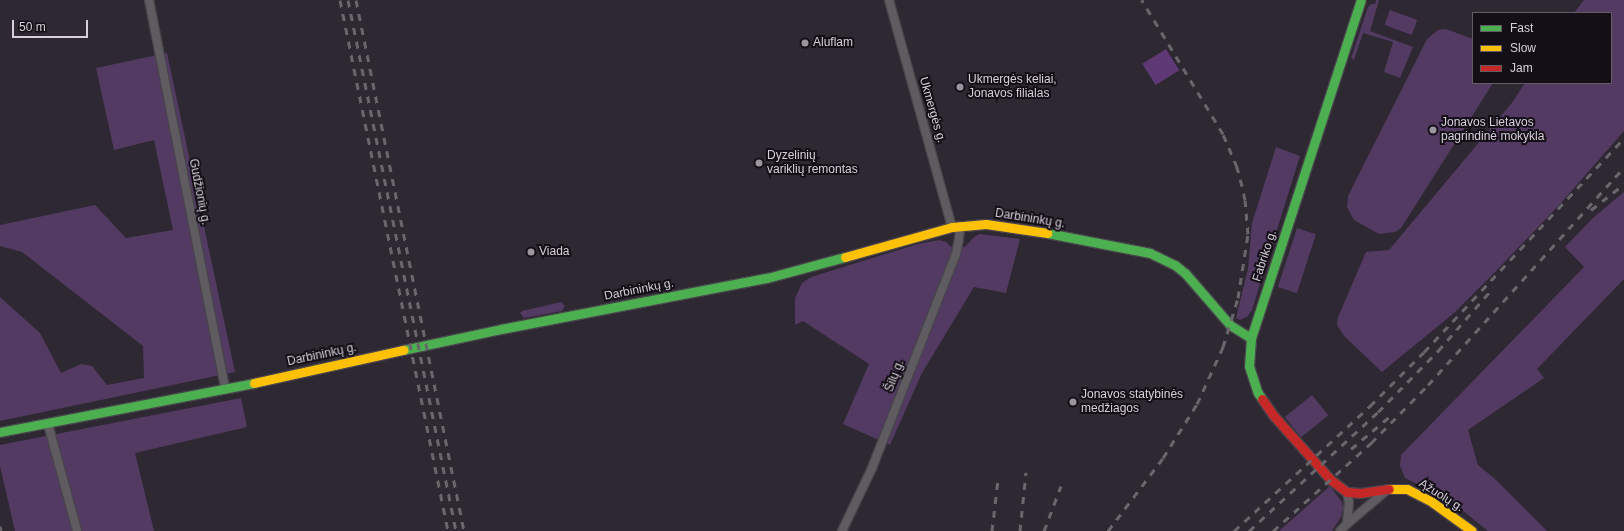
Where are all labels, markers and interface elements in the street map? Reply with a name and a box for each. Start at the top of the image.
scale bar [14,12,90,38]
legend [1472,12,1612,84]
text: 50 m [19,20,46,34]
text: Fast [1510,21,1533,35]
place label: Aluflam [813,36,853,50]
marker: Aluflam [800,38,810,48]
text: Slow [1510,41,1536,55]
text: Jam [1510,61,1533,75]
place label: Ukmergės keliai, Jonavos filialas [968,73,1057,101]
street label: Ukmergės g. [916,75,948,145]
marker: Ukmergės keliai, Jonavos filialas [955,82,965,92]
place label: Jonavos Lietavos pagrindinė mokykla [1441,116,1544,144]
marker: Jonavos Lietavos pagrindinė mokykla [1428,125,1438,135]
place label: Dyzelinių variklių remontas [767,149,858,177]
street label: Gudžionių g. [186,158,212,226]
marker: Dyzelinių variklių remontas [754,158,764,168]
street label: Darbininkų g. [994,206,1066,232]
street label: Fabriko g. [1250,228,1280,284]
place label: Viada [539,245,569,259]
marker: Viada [526,247,536,257]
street label: Darbininkų g. [603,276,675,304]
street label: Darbininkų g. [286,341,358,369]
street label: Šilų g. [882,358,908,394]
place label: Jonavos statybinės medžiagos [1081,388,1183,416]
marker: Jonavos statybinės medžiagos [1068,397,1078,407]
street label: Ąžuolų g. [1416,477,1466,515]

